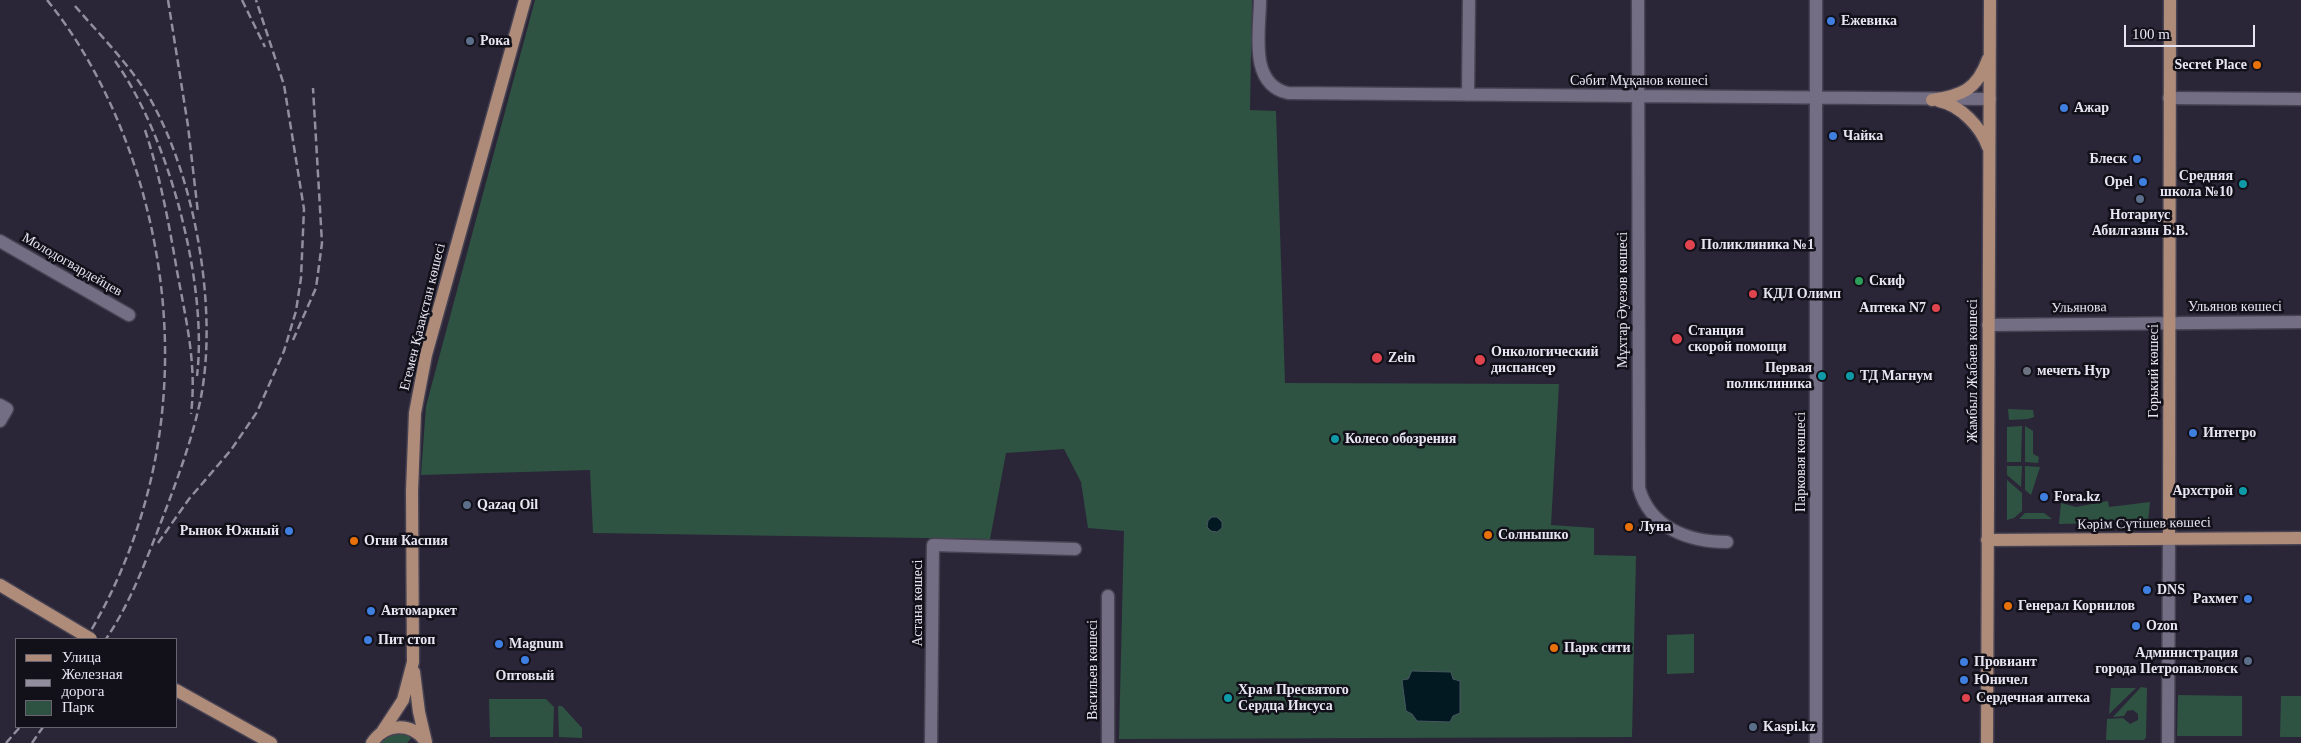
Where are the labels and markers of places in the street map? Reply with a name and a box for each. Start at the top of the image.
place label: Ежевика [1841,13,1897,29]
marker: Ежевика [1825,15,1837,27]
place label: Рока [480,33,510,49]
marker: Рока [464,35,476,47]
place label: Secret Place [2175,57,2247,73]
marker: Secret Place [2251,59,2263,71]
place label: Ажар [2074,100,2109,116]
marker: Ажар [2058,102,2070,114]
place label: Чайка [1843,128,1883,144]
marker: Чайка [1827,130,1839,142]
place label: Блеск [2089,151,2127,167]
marker: Блеск [2131,153,2143,165]
place label: Средняя школа №10 [2160,168,2233,200]
place label: Opel [2104,174,2133,190]
marker: Opel [2137,176,2149,188]
marker: Средняя школа №10 [2237,178,2249,190]
marker: Нотариус Абилгазин Б.В. [2134,193,2146,205]
place label: Нотариус Абилгазин Б.В. [2092,207,2188,240]
place label: Поликлиника №1 [1701,237,1814,253]
marker: Поликлиника №1 [1683,238,1697,252]
place label: Скиф [1869,273,1905,289]
marker: Скиф [1853,275,1865,287]
place label: КДЛ Олимп [1763,286,1841,302]
marker: КДЛ Олимп [1747,288,1759,300]
place label: Аптека N7 [1859,300,1926,316]
marker: Аптека N7 [1930,302,1942,314]
place label: Станция скорой помощи [1688,323,1786,356]
marker: Станция скорой помощи [1670,332,1684,346]
place label: Онкологический диспансер [1491,344,1599,377]
place label: Zein [1388,350,1415,366]
marker: Zein [1370,351,1384,365]
marker: Онкологический диспансер [1473,353,1487,367]
place label: Первая поликлиника [1726,360,1812,392]
place label: мечеть Нур [2037,363,2110,379]
marker: мечеть Нур [2021,365,2033,377]
place label: ТД Магнум [1860,368,1933,384]
marker: Первая поликлиника [1816,370,1828,382]
marker: ТД Магнум [1844,370,1856,382]
place label: Интегро [2203,425,2256,441]
marker: Интегро [2187,427,2199,439]
place label: Колесо обозрения [1345,431,1456,447]
marker: Колесо обозрения [1329,433,1341,445]
place label: Архстрой [2172,483,2233,499]
marker: Архстрой [2237,485,2249,497]
place label: Fora.kz [2054,489,2100,505]
marker: Fora.kz [2038,491,2050,503]
place label: Qazaq Oil [477,497,538,513]
marker: Qazaq Oil [461,499,473,511]
place label: Луна [1639,519,1671,535]
marker: Луна [1623,521,1635,533]
place label: Рынок Южный [180,523,279,539]
marker: Рынок Южный [283,525,295,537]
place label: Солнышко [1498,527,1568,543]
marker: Солнышко [1482,529,1494,541]
place label: Огни Каспия [364,533,448,549]
marker: Огни Каспия [348,535,360,547]
place label: DNS [2157,582,2185,598]
marker: DNS [2141,584,2153,596]
place label: Рахмет [2193,591,2238,607]
marker: Рахмет [2242,593,2254,605]
place label: Генерал Корнилов [2018,598,2135,614]
marker: Генерал Корнилов [2002,600,2014,612]
place label: Автомаркет [381,603,457,619]
marker: Автомаркет [365,605,377,617]
place label: Ozon [2146,618,2178,634]
marker: Ozon [2130,620,2142,632]
place label: Пит стоп [378,632,435,648]
marker: Пит стоп [362,634,374,646]
place label: Magnum [509,636,563,652]
marker: Magnum [493,638,505,650]
place label: Парк сити [1564,640,1630,656]
marker: Парк сити [1548,642,1560,654]
place label: Администрация города Петропавловск [2095,645,2238,678]
marker: Оптовый [519,654,531,666]
place label: Провиант [1974,654,2037,670]
marker: Администрация города Петропавловск [2242,655,2254,667]
marker: Провиант [1958,656,1970,668]
place label: Оптовый [496,668,554,684]
place label: Юничел [1974,672,2028,688]
marker: Юничел [1958,674,1970,686]
place label: Храм Пресвятого Сердца Иисуса [1238,682,1349,714]
place label: Сердечная аптека [1976,690,2090,706]
marker: Храм Пресвятого Сердца Иисуса [1222,692,1234,704]
marker: Сердечная аптека [1960,692,1972,704]
place label: Kaspi.kz [1763,719,1816,735]
marker: Kaspi.kz [1747,721,1759,733]

